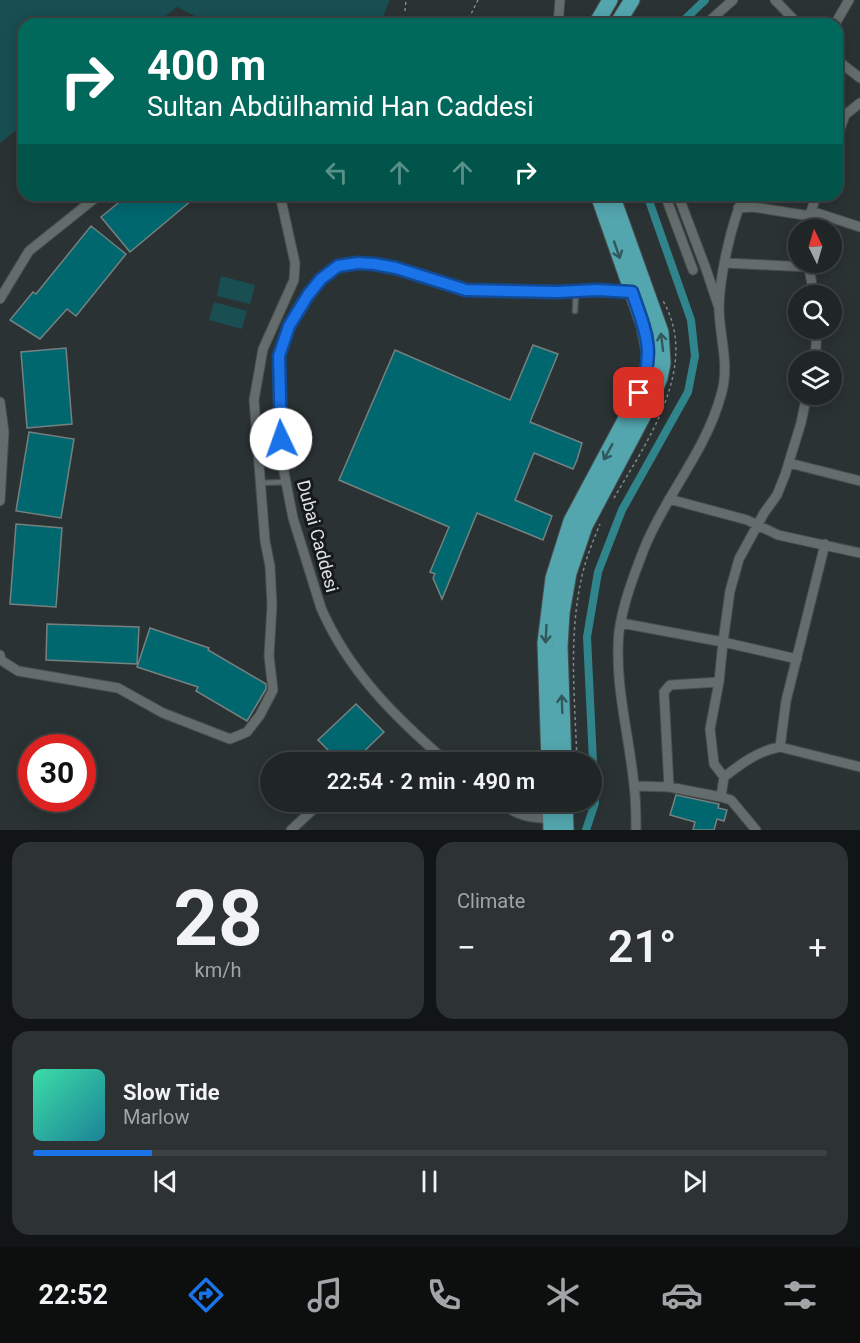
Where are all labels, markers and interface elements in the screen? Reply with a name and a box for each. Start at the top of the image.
text: 400 m [147,41,266,90]
icon: right [48,42,126,120]
text: Sultan Abdülhamid Han Caddesi [147,91,534,123]
icon: left [320,156,353,189]
icon: ahead [383,156,416,189]
icon: ahead [446,156,479,189]
icon: right [509,156,542,189]
north arrow [788,219,842,273]
map controls [788,219,842,405]
one-way arrow [613,240,624,259]
button: search [788,285,842,339]
one-way arrow [656,332,667,352]
button: layers [788,351,842,405]
pin [613,367,664,418]
icon: arrive [622,376,655,409]
position arrow [249,407,313,471]
one-way arrow [602,442,613,460]
street label: Dubai Caddesi [293,478,343,594]
one-way arrow [540,624,551,643]
one-way arrow [556,694,567,714]
speed limit sign: 30 [18,734,96,812]
text: 22:54 · 2 min · 490 m [327,769,535,794]
text: 28 [173,873,263,964]
text: Climate [457,889,525,913]
text: 21° [608,920,676,973]
text: − [457,928,476,967]
text: + [808,928,827,967]
text: km/h [195,958,241,982]
text: Slow Tide [123,1080,220,1105]
text: Marlow [123,1105,189,1129]
icon: previous [149,1165,182,1198]
icon: pause [413,1165,446,1198]
icon: next [678,1165,711,1198]
icon: directions [185,1274,227,1316]
icon: music [304,1274,346,1316]
icon: phone [423,1274,465,1316]
icon: climate [542,1274,584,1316]
icon: car [661,1274,703,1316]
icon: filters [779,1274,821,1316]
text: 22:52 [38,1279,108,1311]

